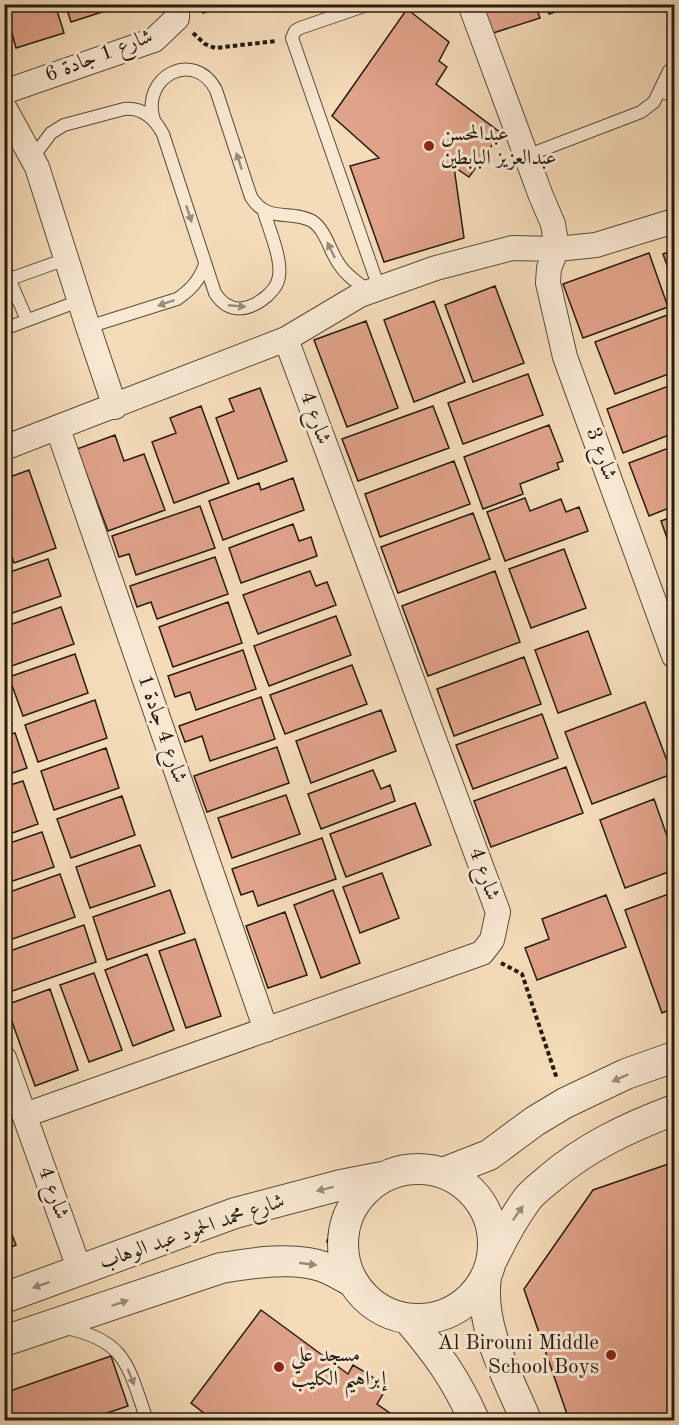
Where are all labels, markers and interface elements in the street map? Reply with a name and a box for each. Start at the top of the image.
street label: شارع 1 جادة 6 [42,26,158,92]
place label: عبدالمحسن عبدالعزيز البابطين [441,124,556,170]
marker: عبدالمحسن عبدالعزيز البابطين [422,139,436,153]
one-way arrow [234,152,243,170]
one-way arrow [185,205,194,223]
one-way arrow [326,241,336,258]
one-way arrow [157,299,175,309]
one-way arrow [228,302,247,311]
street label: شارع 4 [290,389,334,449]
street label: شارع 3 [576,425,620,485]
street label: شارع 4 جادة 1 [128,672,190,788]
street label: شارع 4 [459,845,503,905]
one-way arrow [611,1073,628,1082]
street label: شارع 4 [28,1164,72,1224]
one-way arrow [315,1185,334,1195]
street label: شارع محمد الحمود عبد الوهاب [97,1190,289,1279]
one-way arrow [512,1205,524,1221]
one-way arrow [299,1260,318,1269]
one-way arrow [32,1280,50,1290]
one-way arrow [111,1297,129,1307]
place label: Al Birouni Middle School Boys [438,1333,599,1378]
place label: مسجد علي إبراهيم الكليب [291,1345,387,1399]
marker: Al Birouni Middle School Boys [604,1348,618,1362]
marker: مسجد علي إبراهيم الكليب [272,1360,286,1374]
one-way arrow [126,1368,136,1386]

